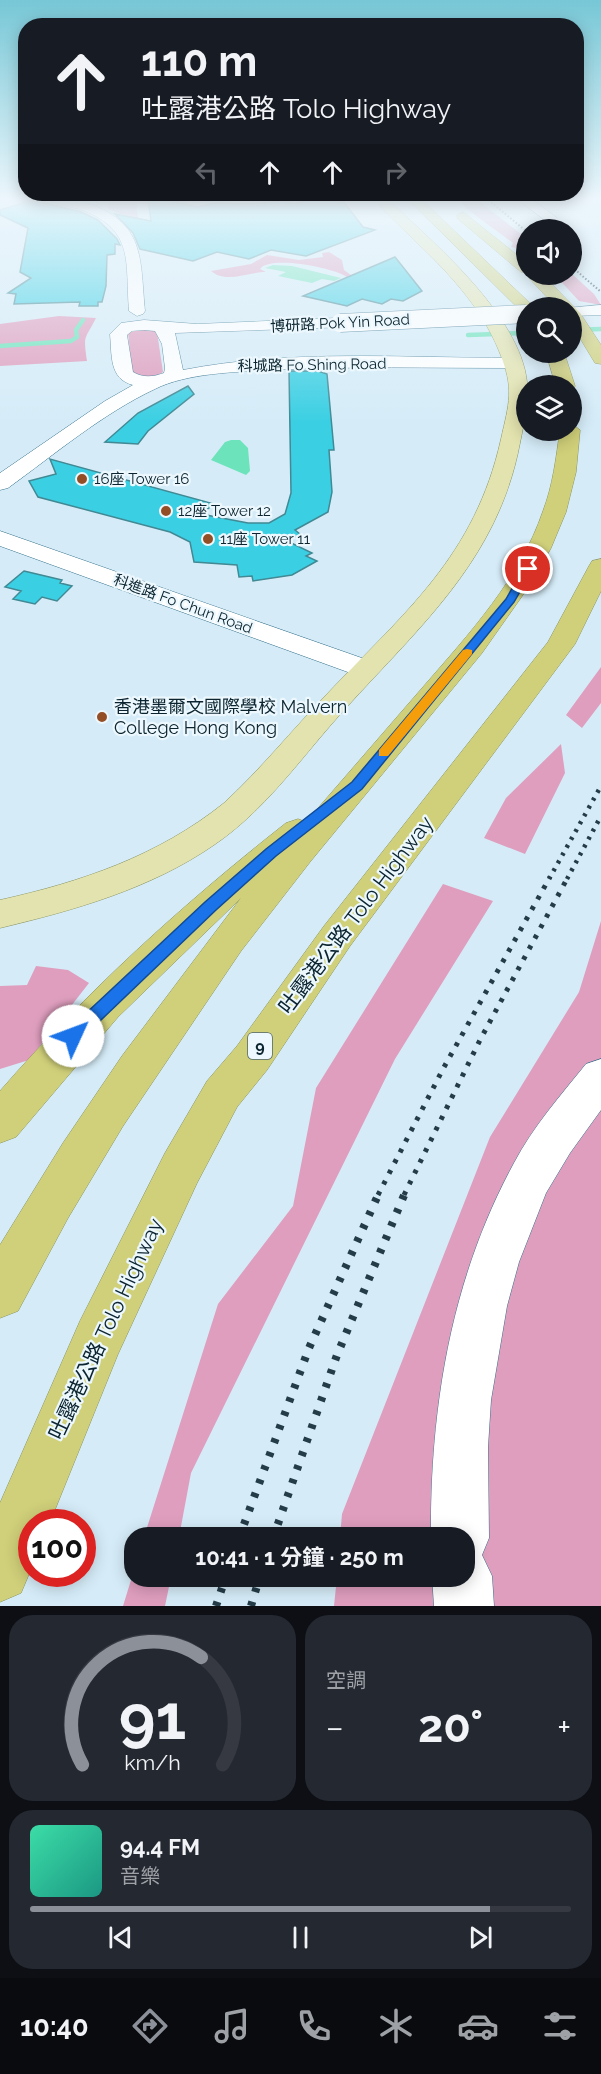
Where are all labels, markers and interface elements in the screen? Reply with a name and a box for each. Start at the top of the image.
text: 110 m [141,37,257,86]
icon: ahead [42,42,120,120]
text: 吐露港公路 Tolo Highway [141,93,451,124]
icon: left [190,156,223,189]
icon: ahead [253,156,286,189]
icon: ahead [316,156,349,189]
icon: right [379,156,412,189]
map controls [516,219,582,441]
button: sound [516,219,582,285]
button: search [516,297,582,363]
street label: 博研路 Pok Yin Road [270,310,410,336]
street label: 科城路 Fo Shing Road [237,355,387,375]
button: layers [516,375,582,441]
place label: 16座 Tower 16 [94,470,189,488]
marker: 16座 Tower 16 [75,472,89,486]
place label: 12座 Tower 12 [178,502,271,520]
marker: 12座 Tower 12 [159,504,173,518]
place label: 11座 Tower 11 [220,530,311,548]
marker: 11座 Tower 11 [201,532,215,546]
pin [502,543,553,594]
icon: arrive [511,552,544,585]
street label: 科進路 Fo Chun Road [111,571,255,637]
place label: 香港墨爾文國際學校 Malvern College Hong Kong [114,696,347,738]
marker: 香港墨爾文國際學校 Malvern College Hong Kong [95,710,109,724]
street label: 吐露港公路 Tolo Highway [273,811,438,1019]
position arrow [41,1004,105,1068]
road number: 9 [248,1033,272,1059]
street label: 吐露港公路 Tolo Highway [43,1214,168,1443]
speed limit sign: 100 [18,1509,96,1587]
text: 10:41 · 1 分鐘 · 250 m [195,1544,404,1570]
text: 空調 [326,1668,366,1692]
text: 91 [119,1680,186,1754]
text: 20° [418,1700,483,1753]
text: − [326,1708,344,1747]
text: + [557,1708,571,1747]
text: km/h [124,1750,181,1775]
text: 94.4 FM [120,1834,200,1860]
text: 音樂 [120,1864,160,1888]
icon: previous [104,1921,137,1954]
icon: pause [284,1921,317,1954]
icon: next [464,1921,497,1954]
icon: directions [129,2005,171,2047]
icon: music [211,2005,253,2047]
icon: phone [293,2005,335,2047]
icon: climate [375,2005,417,2047]
icon: car [457,2005,499,2047]
icon: filters [539,2005,581,2047]
text: 10:40 [20,2011,89,2042]

